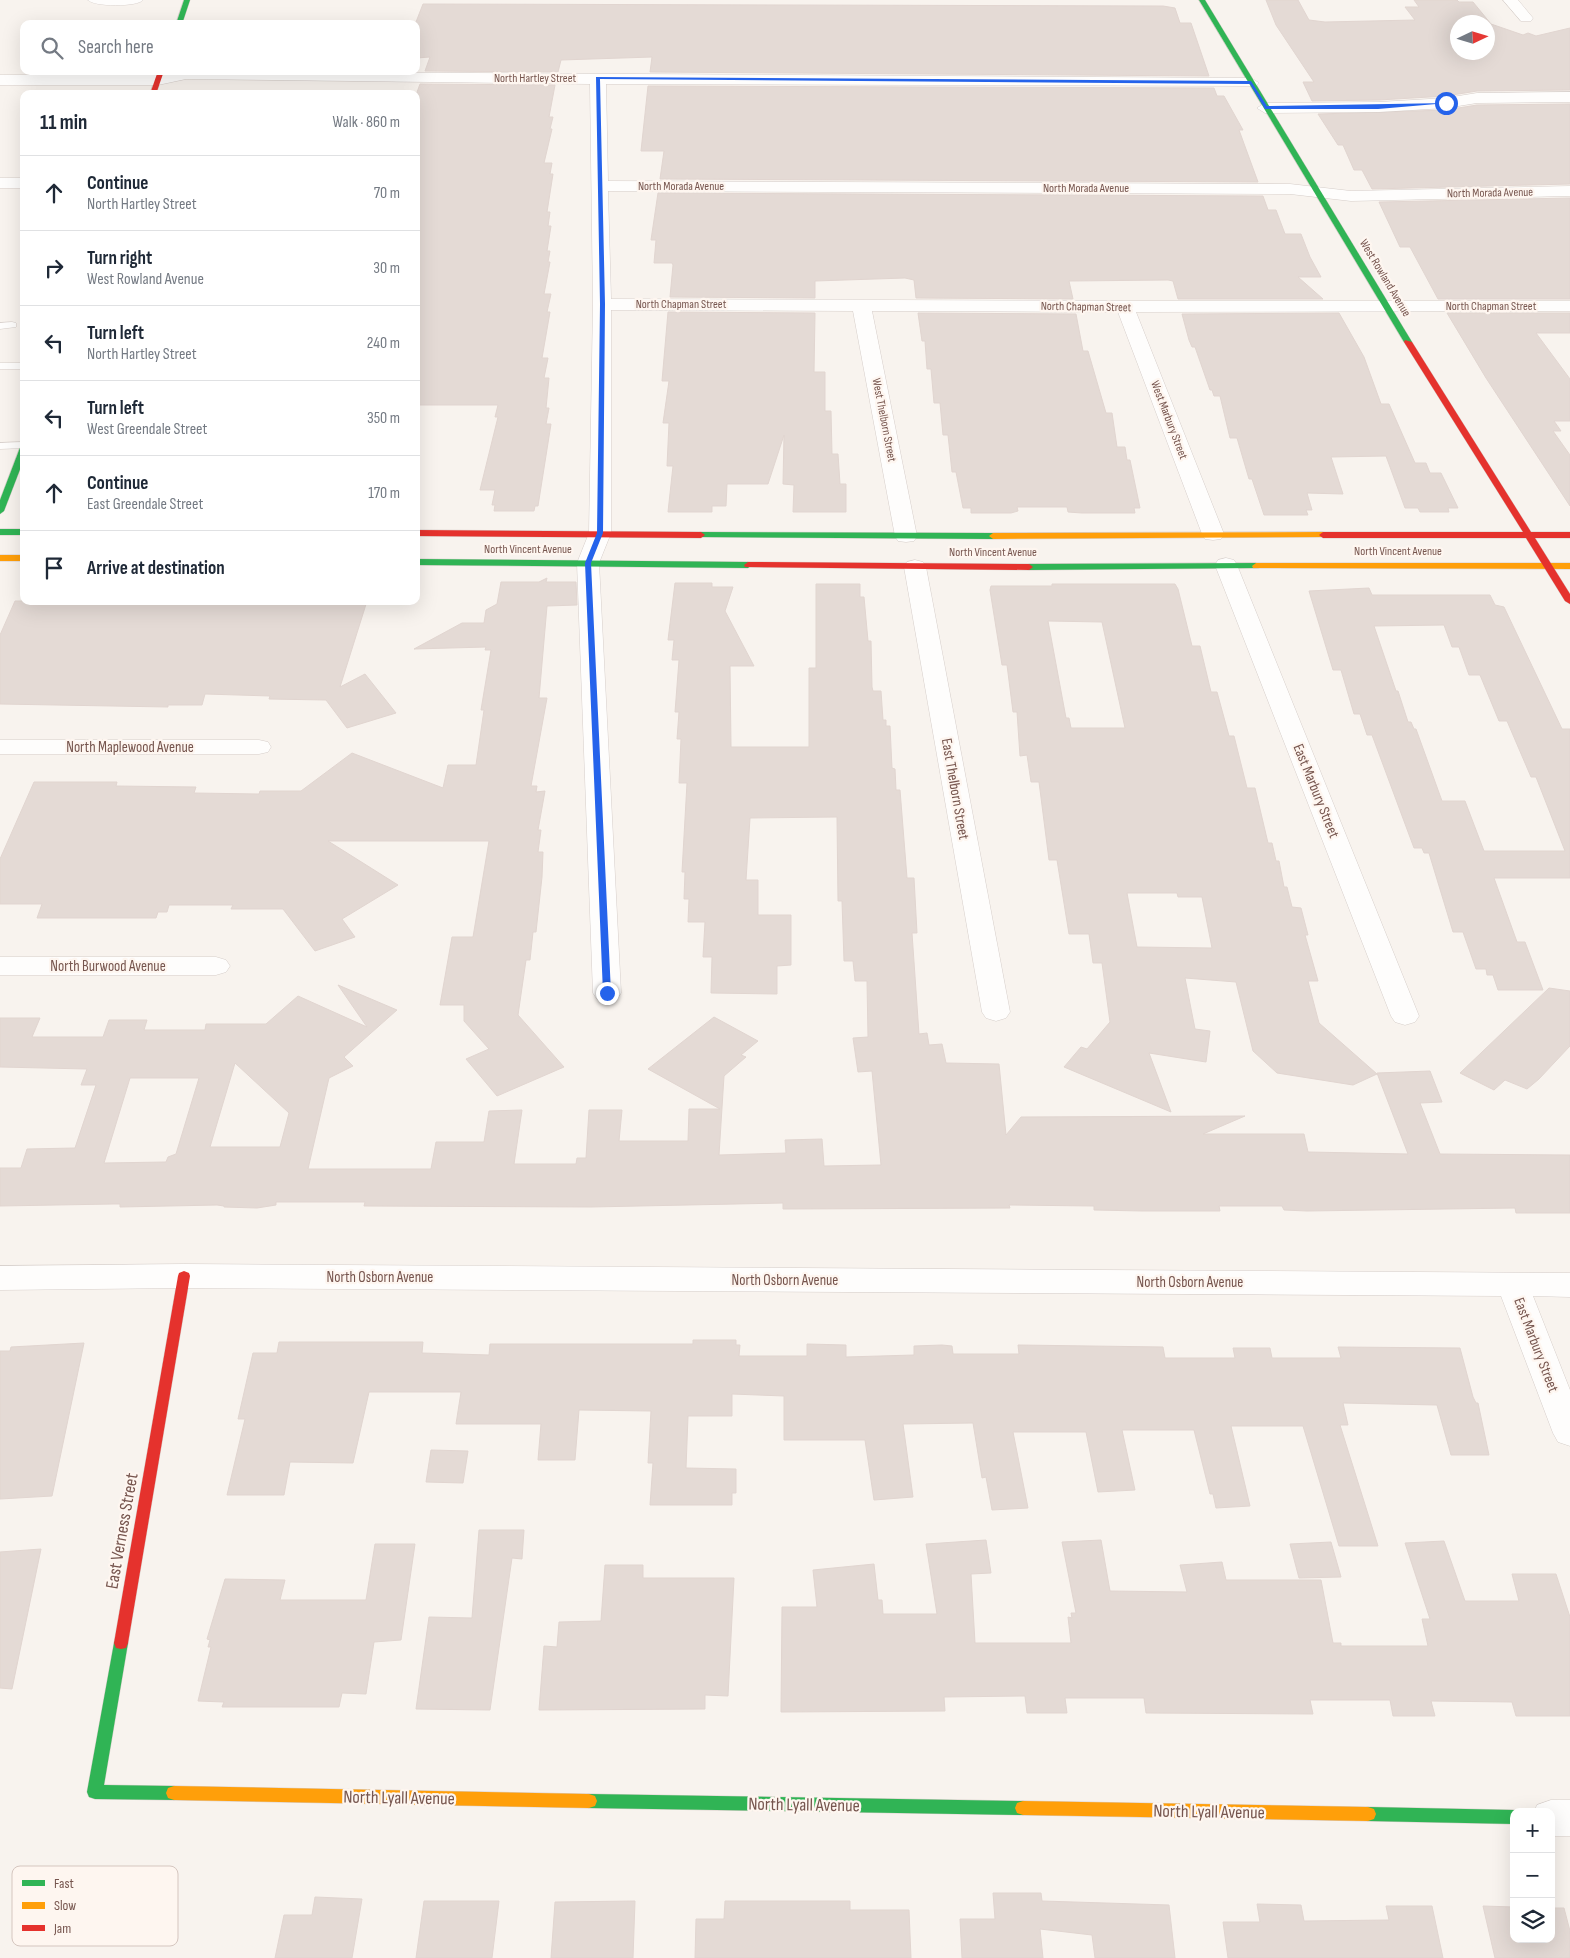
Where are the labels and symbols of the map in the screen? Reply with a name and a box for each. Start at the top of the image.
north arrow [1450,15,1495,60]
street label: North Hartley Street [494,71,576,86]
route start [1435,92,1458,115]
street label: North Morada Avenue [638,179,724,194]
street label: North Morada Avenue [1043,181,1129,196]
street label: North Morada Avenue [1447,185,1533,201]
street label: West Rowland Avenue [1356,237,1414,320]
street label: North Chapman Street [636,297,727,312]
street label: North Chapman Street [1041,299,1132,315]
street label: North Chapman Street [1446,299,1537,314]
street label: West Thelborn Street [869,377,900,463]
street label: West Marbury Street [1147,379,1191,462]
street label: North Vincent Avenue [484,542,572,557]
street label: North Vincent Avenue [1354,544,1442,559]
street label: North Vincent Avenue [949,545,1037,560]
street label: East Thelborn Street [937,737,973,842]
street label: North Maplewood Avenue [66,738,194,757]
street label: East Marbury Street [1288,741,1344,841]
street label: North Burwood Avenue [50,957,166,976]
route end [596,982,619,1005]
street label: North Osborn Avenue [327,1268,433,1287]
street label: North Osborn Avenue [732,1271,838,1290]
street label: North Osborn Avenue [1137,1273,1243,1292]
street label: East Marbury Street [1509,1295,1563,1395]
street label: East Verness Street [101,1471,143,1591]
street label: North Lyall Avenue [343,1787,455,1809]
street label: North Lyall Avenue [748,1794,860,1816]
street label: North Lyall Avenue [1153,1801,1265,1823]
legend [12,1866,178,1946]
text: Fast [54,1875,74,1892]
text: Slow [54,1897,76,1914]
text: Jam [53,1920,71,1937]

